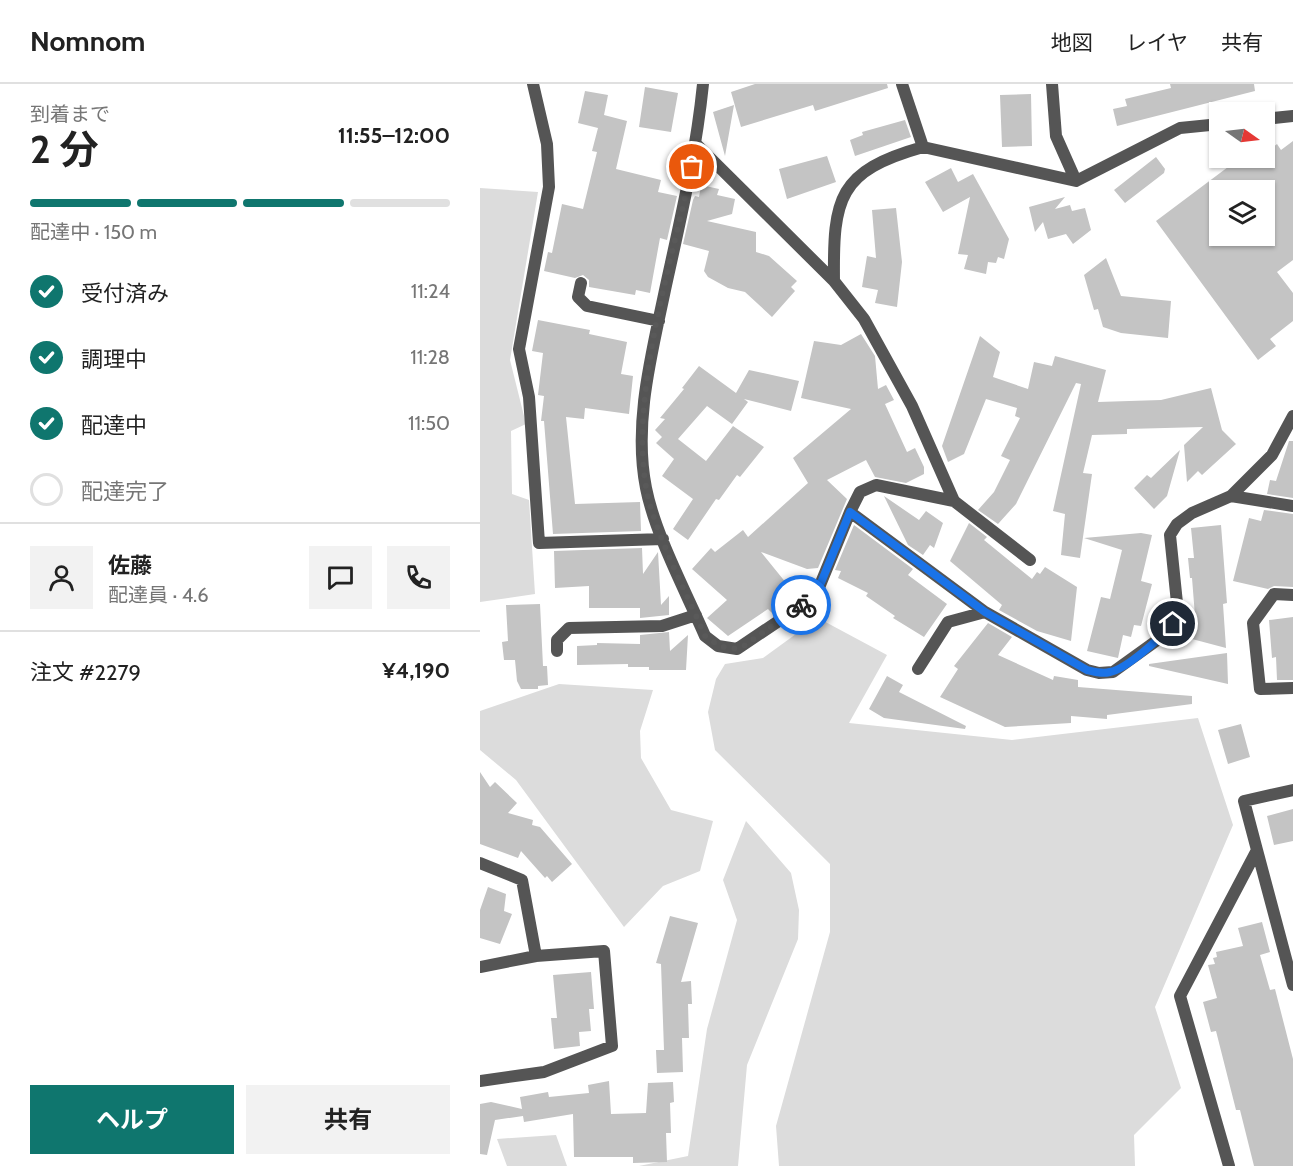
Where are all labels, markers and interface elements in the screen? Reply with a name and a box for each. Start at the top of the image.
text: Nomnom [30,24,145,58]
text: 地図 [1051,30,1093,55]
text: レイヤ [1126,30,1188,55]
text: 共有 [1221,30,1263,55]
text: 到着まで [30,102,110,126]
north arrow [1209,102,1275,168]
map controls [1209,102,1275,246]
text: 11:55–12:00 [338,122,450,149]
text: 2 分 [30,125,98,173]
pin [666,141,717,192]
icon: bag [675,150,708,183]
button: layers [1209,180,1275,246]
text: 配達中 · 150 m [30,220,157,244]
icon: check [30,275,63,308]
text: 11:24 [411,279,450,303]
text: 受付済み [81,280,169,307]
icon: check [30,341,63,374]
text: 11:28 [410,345,450,369]
text: 調理中 [81,346,147,373]
icon: check [30,407,63,440]
text: 11:50 [408,411,450,435]
text: 配達中 [81,412,147,439]
text: 配達完了 [81,478,169,505]
button: person [30,546,93,609]
button: chat [309,546,372,609]
button: phone [387,546,450,609]
text: 佐藤 [108,552,152,579]
courier [771,575,831,635]
text: 配達員 · 4.6 [108,583,209,607]
icon: bike [785,589,818,622]
pin [1147,598,1198,649]
icon: home [1156,607,1189,640]
text: ¥4,190 [382,657,450,684]
text: 注文 #2279 [30,659,141,686]
button: ヘルプ [30,1085,234,1154]
button: 共有 [246,1085,450,1154]

